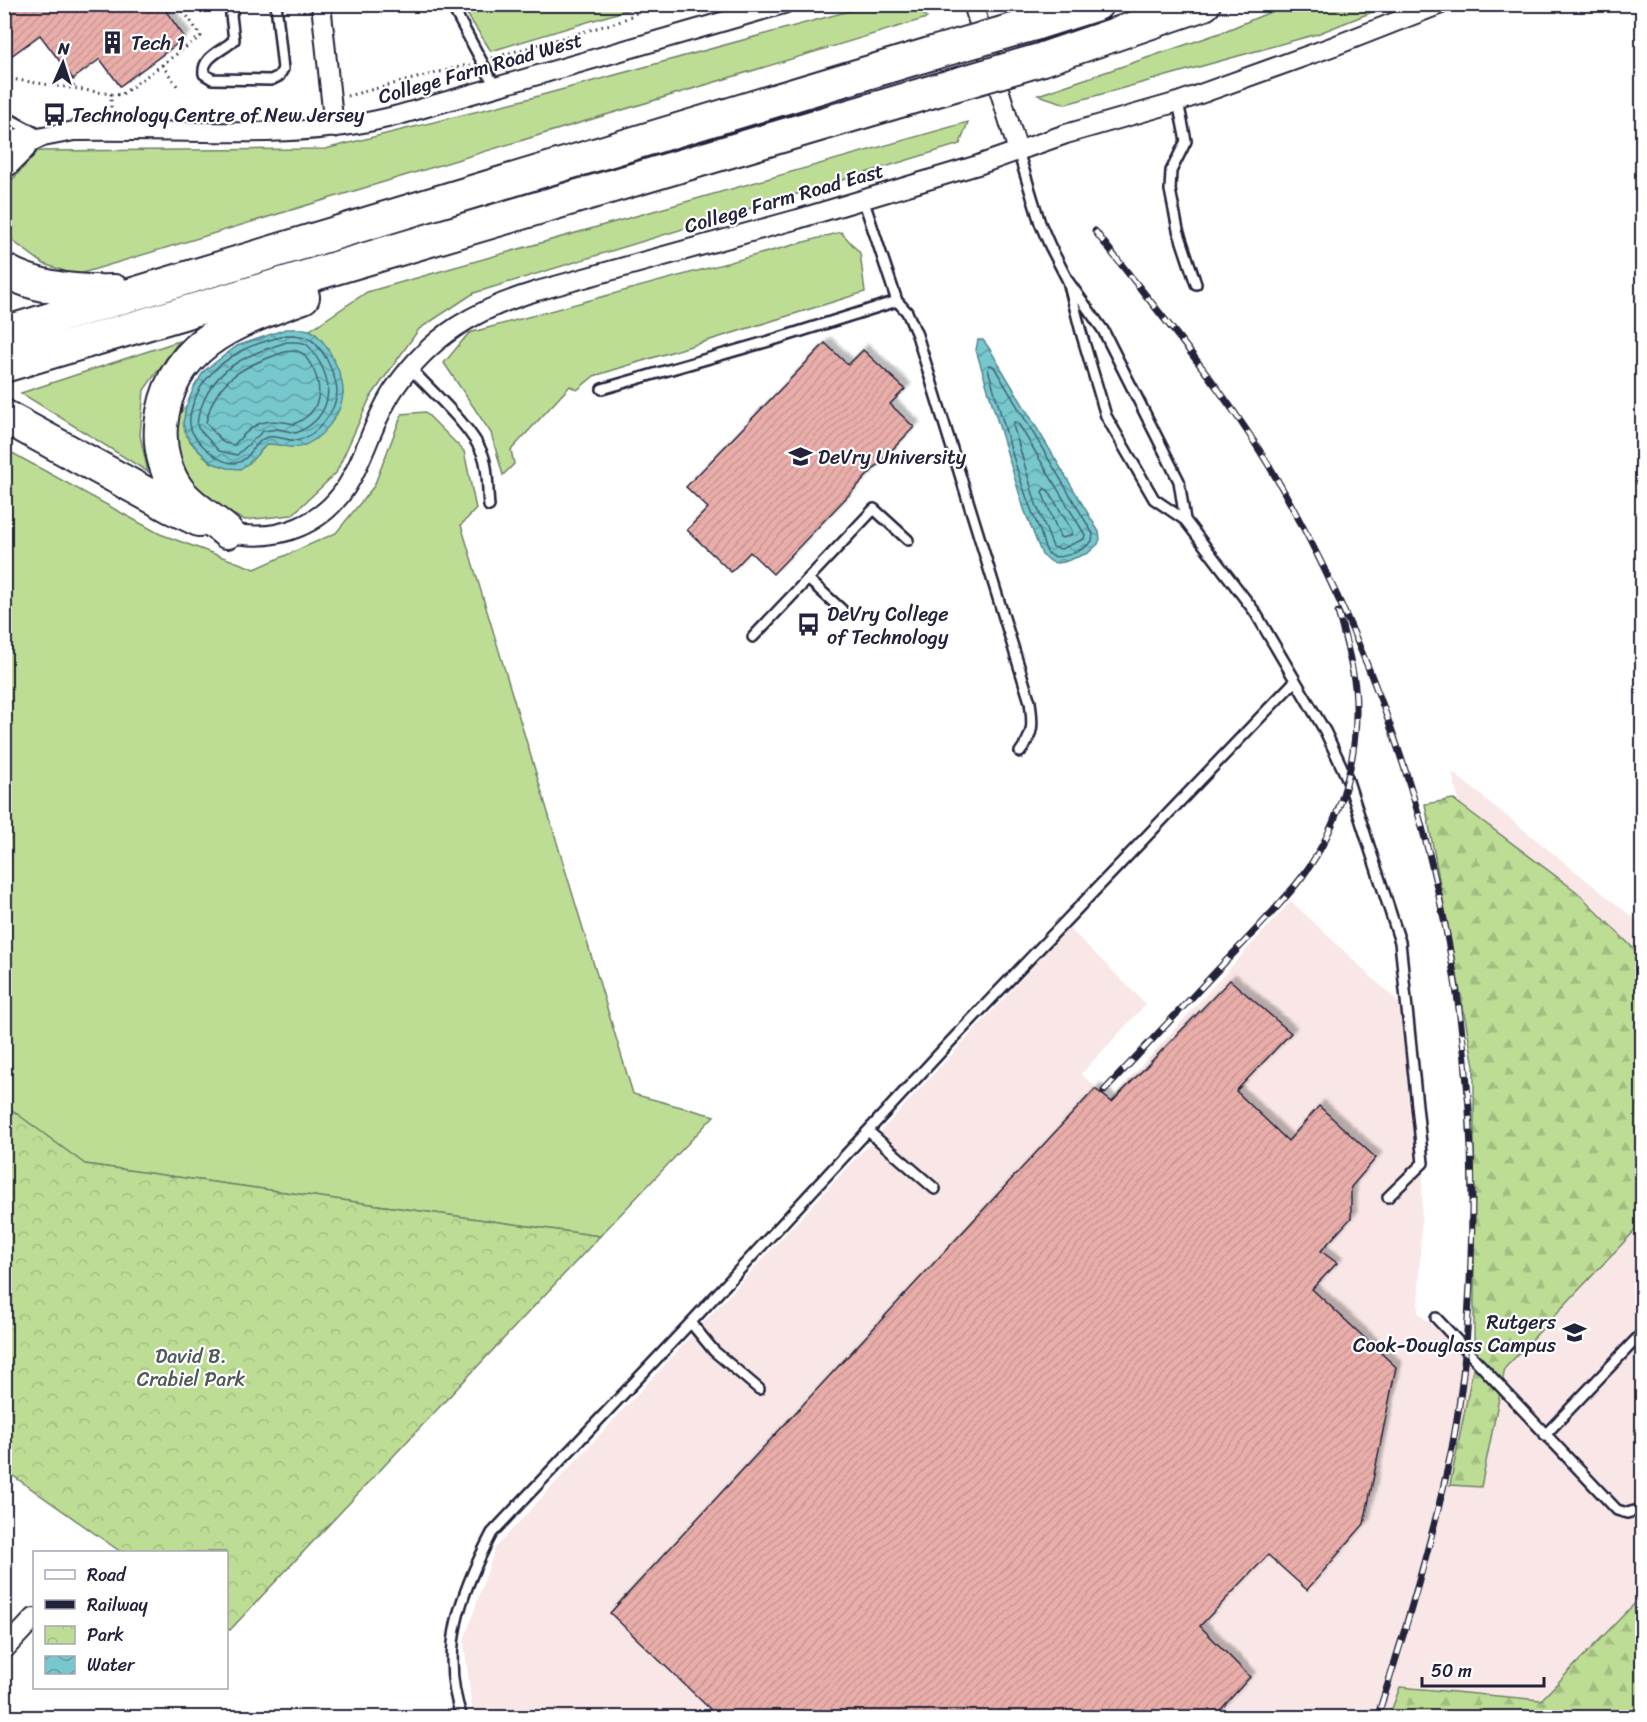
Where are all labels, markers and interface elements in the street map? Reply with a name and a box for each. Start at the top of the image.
street label: College Farm Road West [374,22,587,114]
place label: Tech 1 [131,26,185,61]
building icon: Tech 1 [100,30,126,56]
north arrow [33,33,93,93]
text: N [56,34,71,63]
place label: Technology Centre of New Jersey [72,98,365,133]
bus stop icon: Technology Centre of New Jersey [41,102,67,128]
street label: College Farm Road East [680,153,888,244]
place label: DeVry University [818,440,967,475]
school or university icon: DeVry University [787,444,813,470]
place label: DeVry College of Technology [827,597,949,655]
bus stop icon: DeVry College of Technology [796,612,822,638]
place label: Rutgers Cook-Douglass Campus [1353,1305,1557,1363]
school or university icon: Rutgers Cook-Douglass Campus [1561,1320,1587,1346]
park label: David B. Crabiel Park [137,1339,246,1397]
legend [33,1551,228,1689]
text: Road [87,1559,127,1591]
text: Railway [87,1589,149,1621]
text: Park [87,1619,124,1651]
text: Water [87,1649,136,1681]
scale bar [1422,1650,1544,1688]
text: 50 m [1431,1655,1472,1687]

